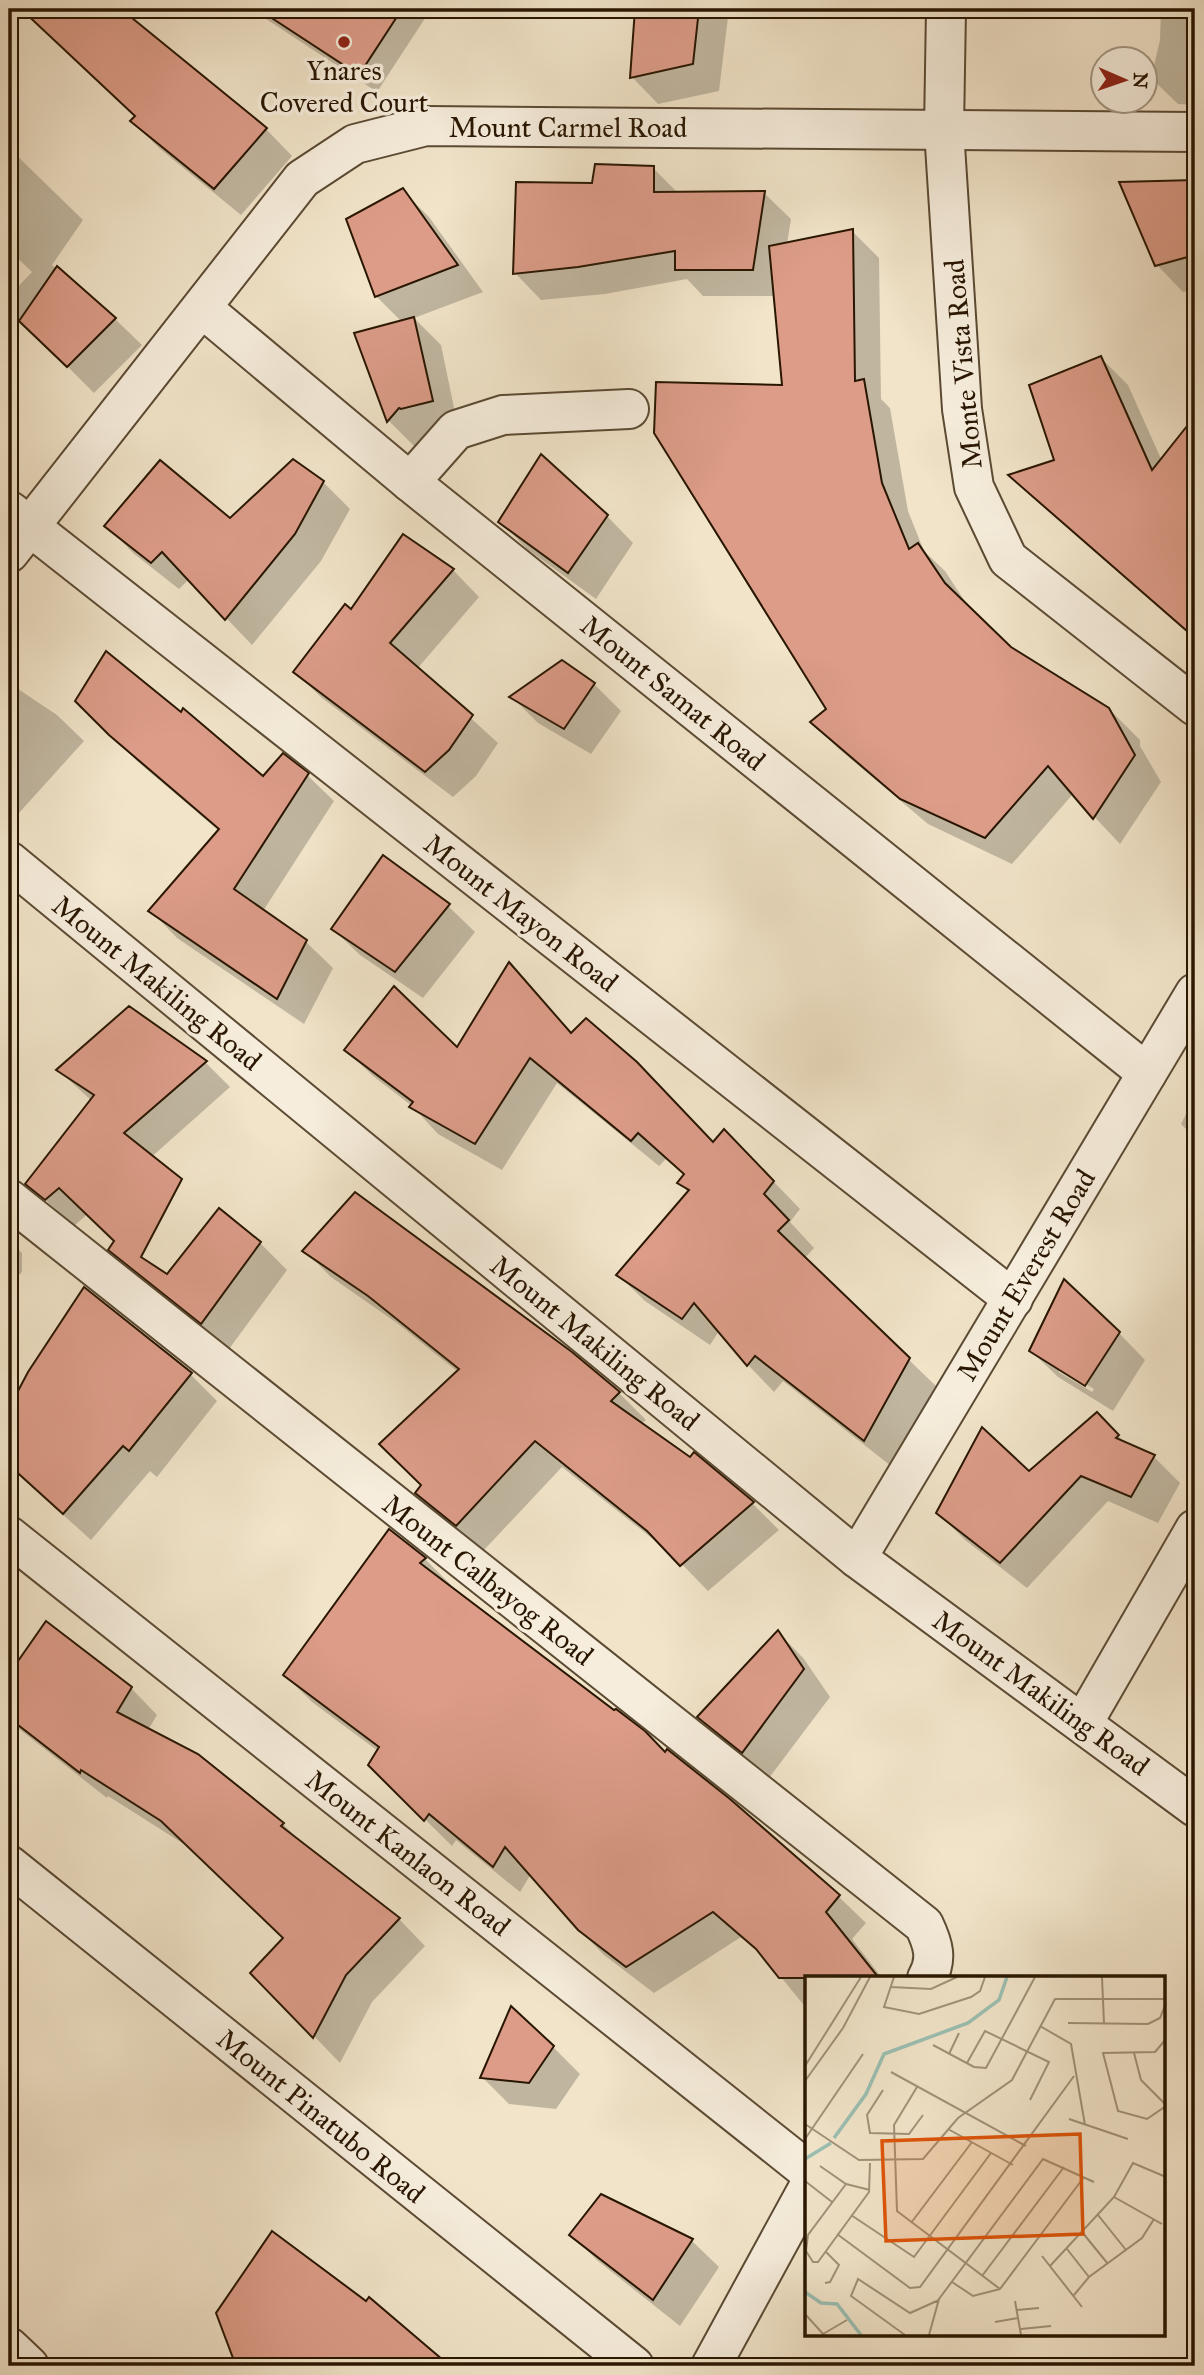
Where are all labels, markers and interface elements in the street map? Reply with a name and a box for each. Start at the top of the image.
marker: Ynares Covered Court [336,34,352,50]
north arrow [1088,46,1158,116]
place label: Ynares Covered Court [260,53,428,120]
text: N [1129,72,1152,89]
street label: Mount Carmel Road [449,110,687,145]
street label: Monte Vista Road [936,258,990,470]
street label: Mount Samat Road [574,608,772,778]
street label: Mount Mayon Road [417,826,625,1000]
street label: Mount Makiling Road [45,888,269,1078]
street label: Mount Everest Road [949,1163,1103,1387]
street label: Mount Makiling Road [483,1248,707,1438]
street label: Mount Calbayog Road [375,1487,601,1673]
street label: Mount Makiling Road [926,1603,1156,1783]
street label: Mount Kanlaon Road [299,1762,517,1944]
inset map [805,1976,1166,2336]
street label: Mount Pinatubo Road [210,2021,432,2211]

